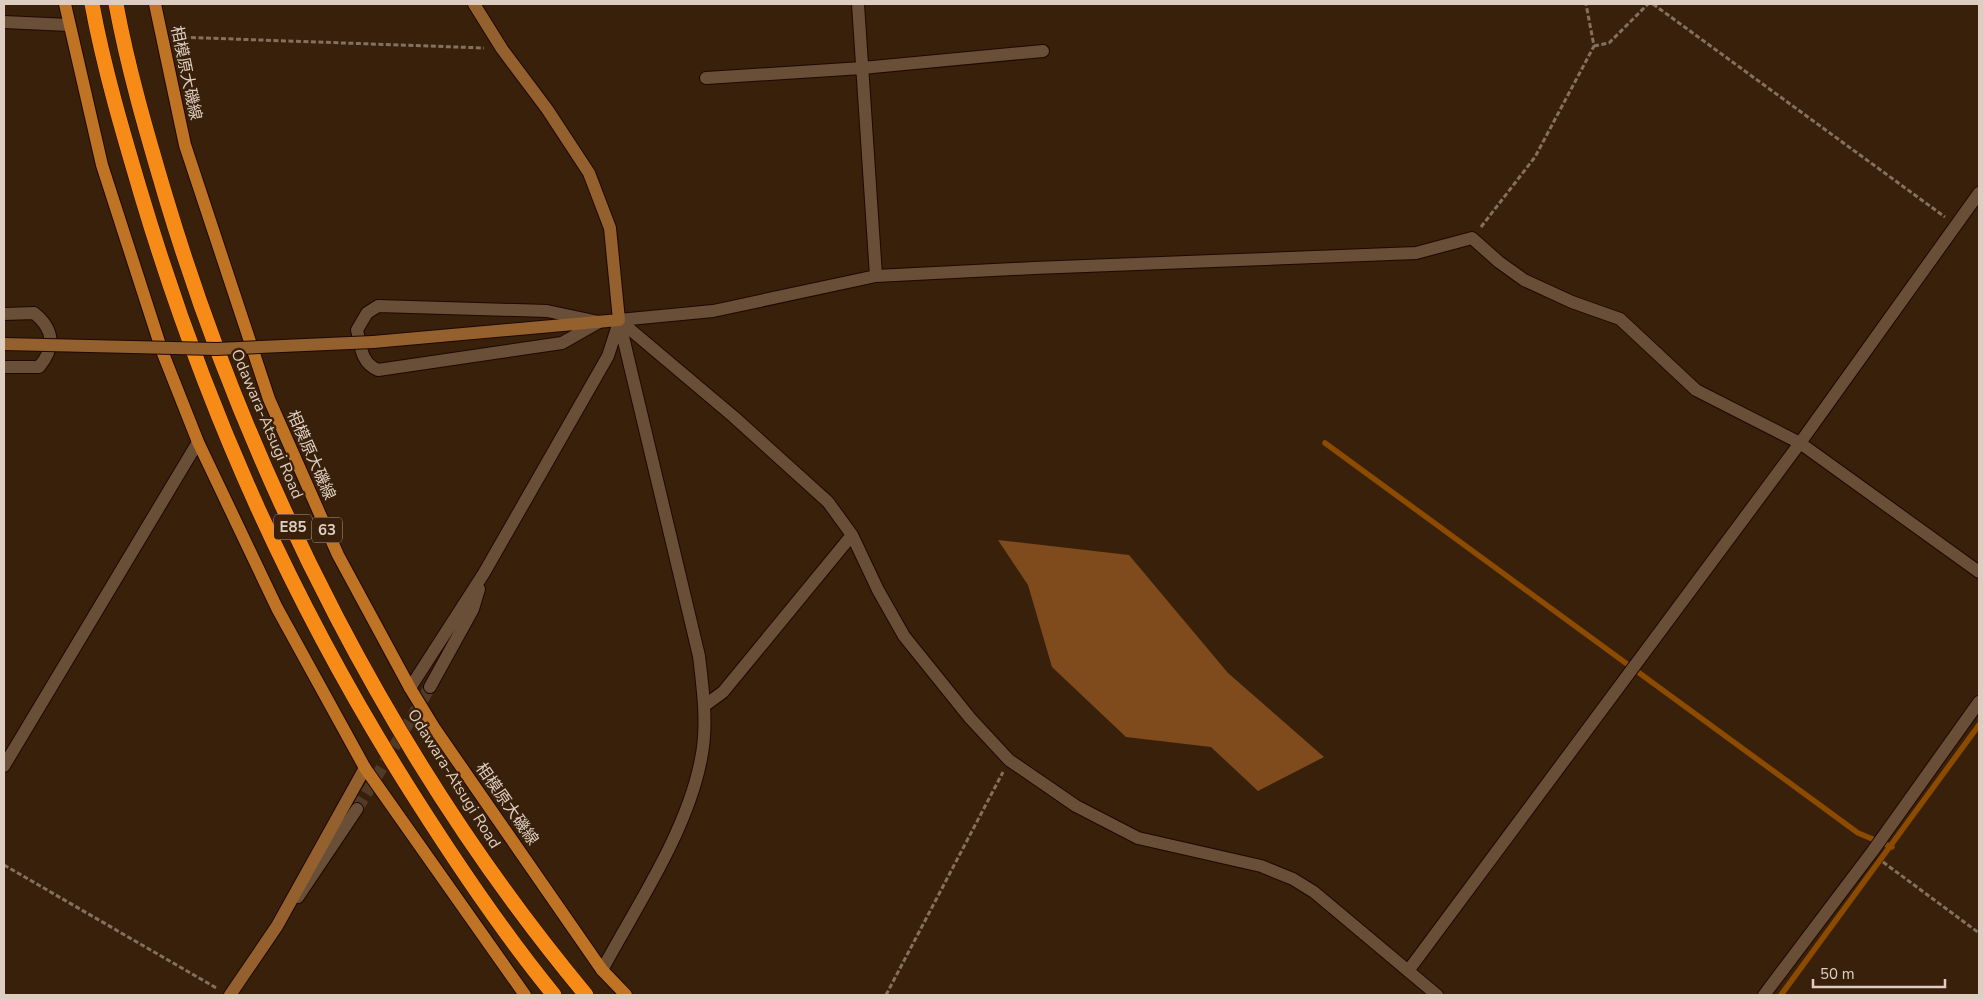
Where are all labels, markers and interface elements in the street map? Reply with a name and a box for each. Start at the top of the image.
street label: 相模原大磯線 [165,24,207,122]
street label: Odawara-Atsugi Road [226,346,308,502]
street label: 相模原大磯線 [281,407,341,503]
road number: E85 [274,514,312,540]
road number: 63 [312,518,342,542]
street label: Odawara-Atsugi Road [402,705,506,853]
street label: 相模原大磯線 [470,758,544,850]
scale bar [1813,956,1946,988]
text: 50 m [1820,964,1855,984]

